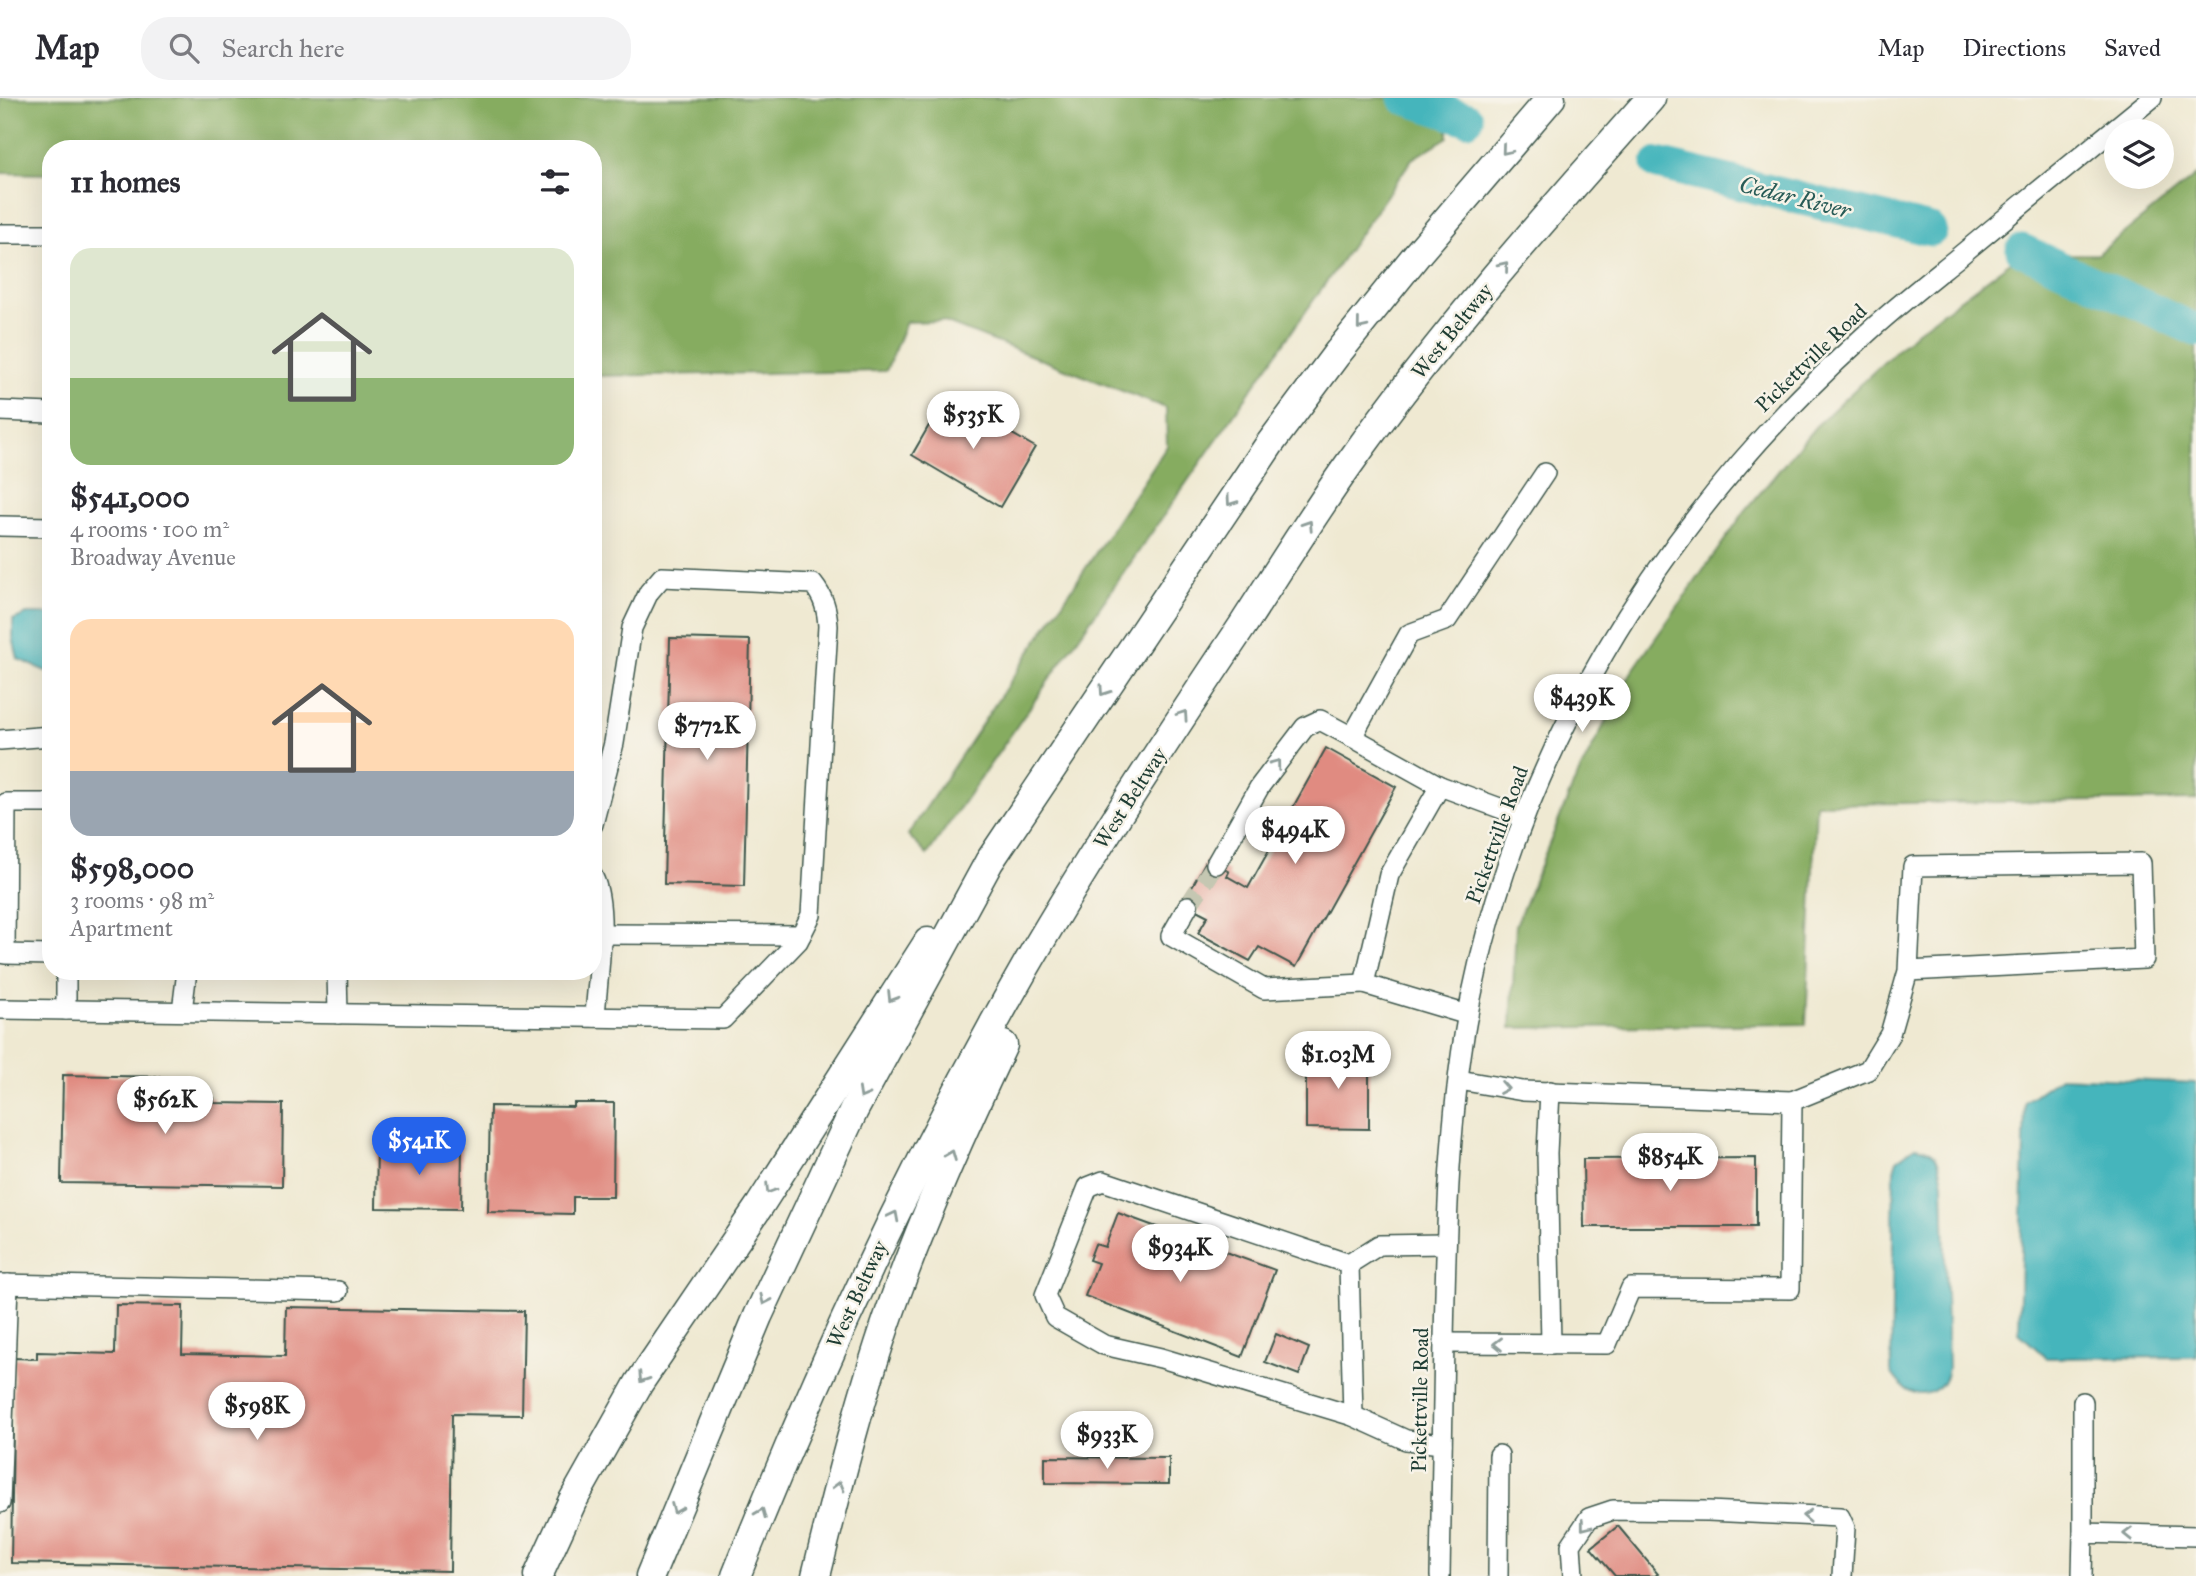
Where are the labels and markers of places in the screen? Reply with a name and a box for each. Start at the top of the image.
pin: $535K [924,392,1022,451]
pin: $439K [1533,674,1631,734]
pin: $772K [658,702,756,762]
pin: $494K [1246,806,1344,866]
pin: $1.03M [1281,1032,1395,1091]
pin: $562K [116,1076,214,1136]
pin: $541K [370,1118,468,1177]
pin: $854K [1621,1134,1719,1193]
pin: $934K [1131,1224,1229,1284]
pin: $598K [208,1382,306,1442]
pin: $933K [1058,1412,1156,1471]

